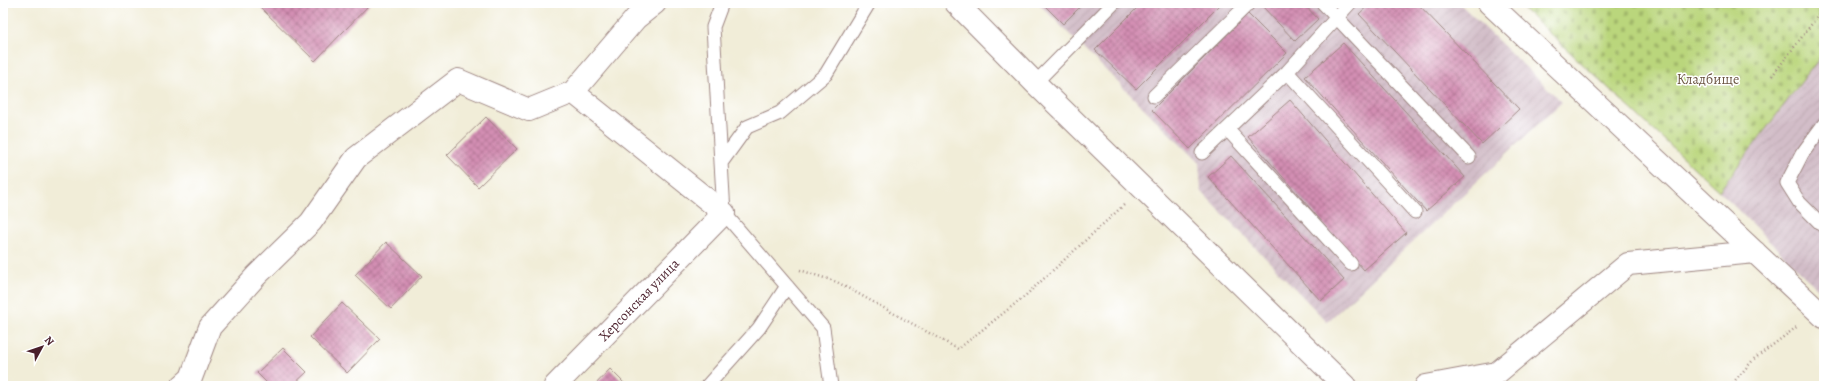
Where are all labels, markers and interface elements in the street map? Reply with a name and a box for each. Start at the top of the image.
park label: Кладбище [1677,70,1739,89]
street label: Херсонская улица [595,254,684,346]
north arrow [22,327,62,367]
text: N [41,333,58,349]

